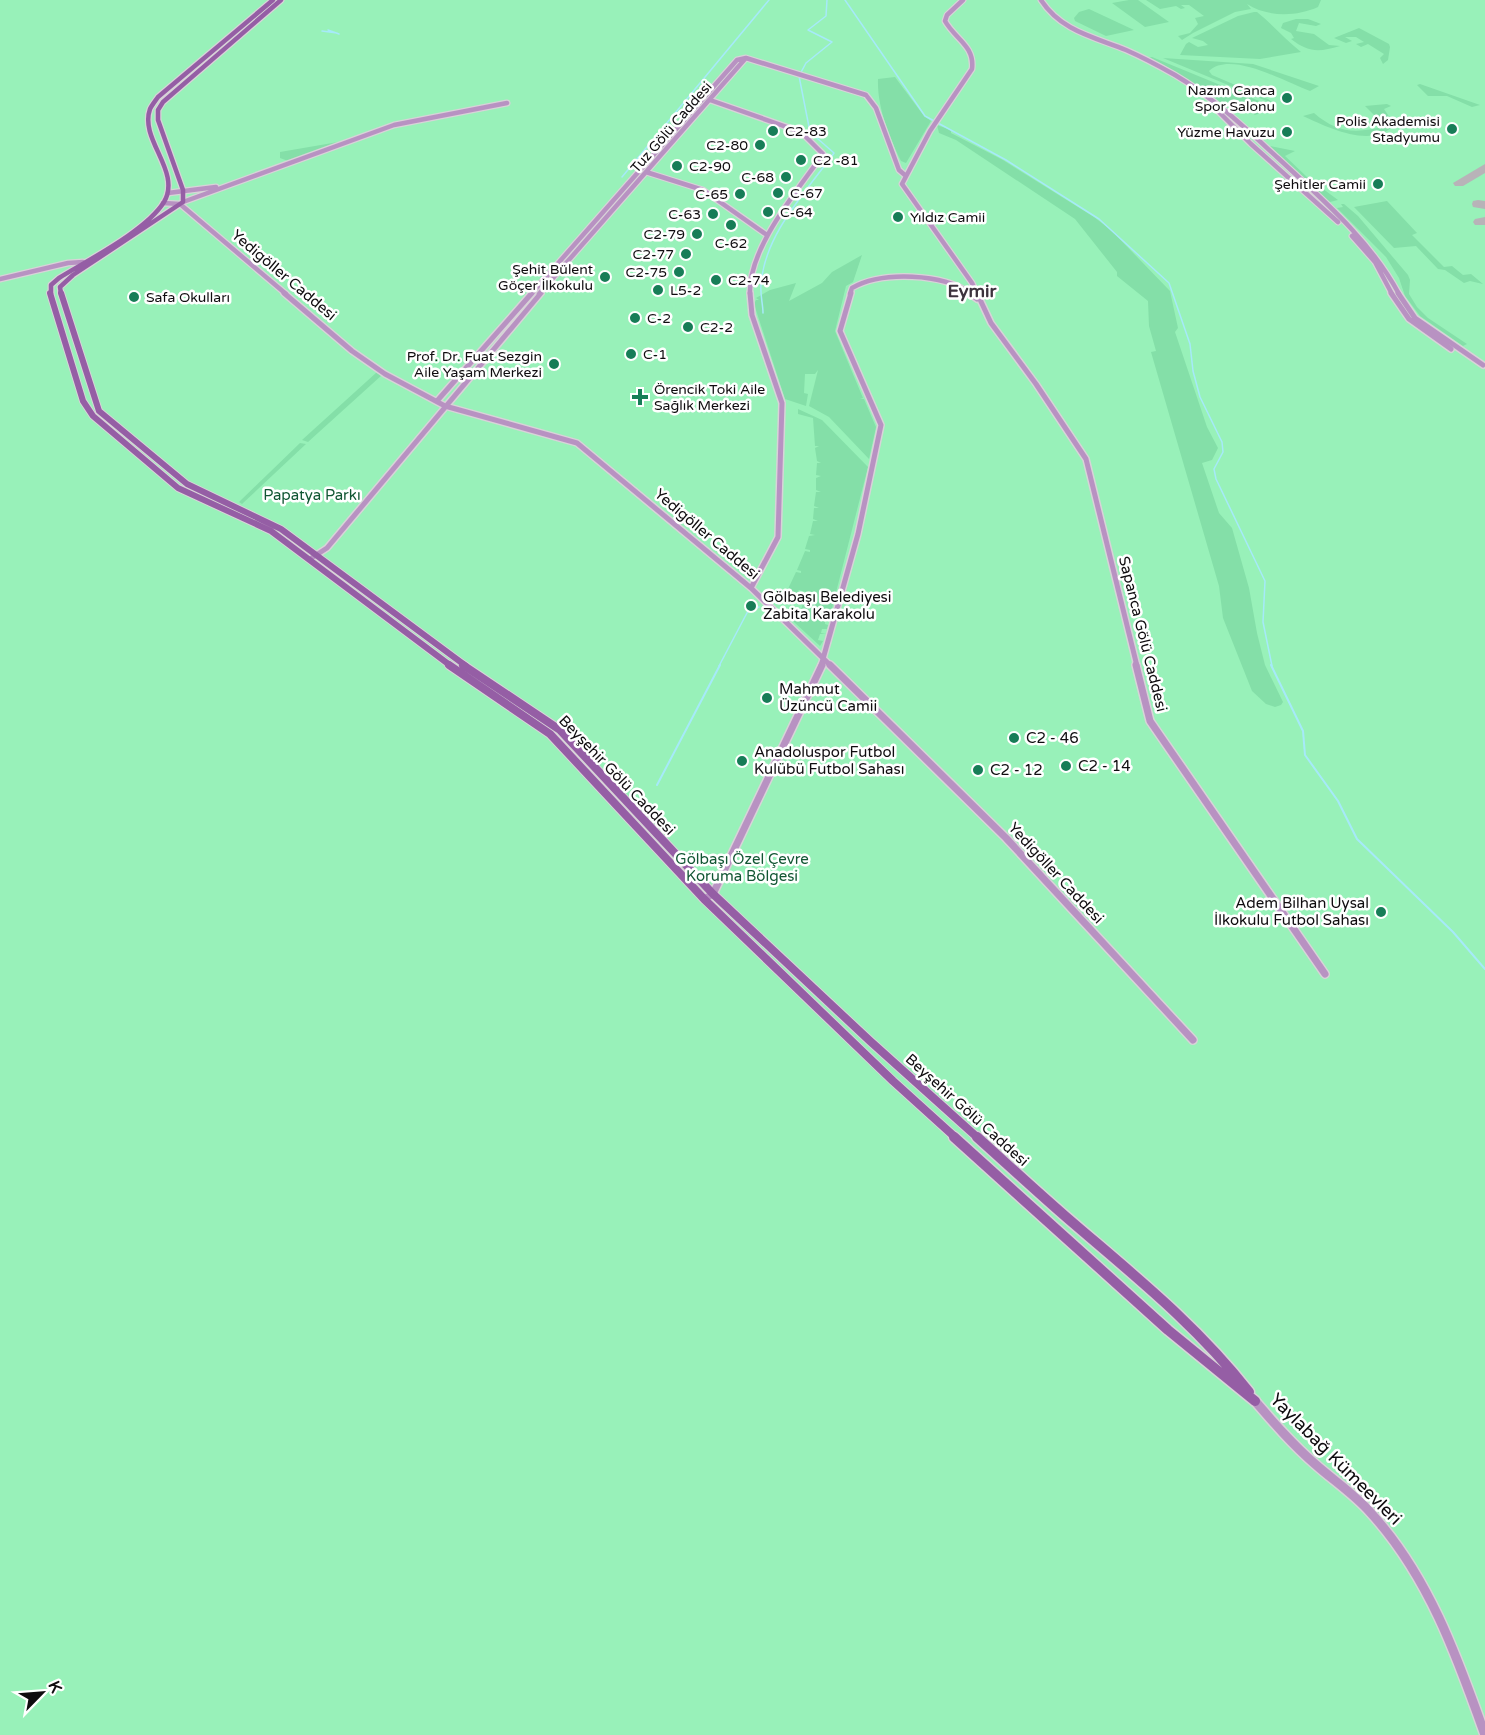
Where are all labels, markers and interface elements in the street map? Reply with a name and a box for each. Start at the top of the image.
street label: Tuz Gölü Caddesi [627,78,716,176]
place label: Nazım Canca Spor Salonu [1187,82,1275,115]
marker: Nazım Canca Spor Salonu [1280,91,1294,105]
place label: Polis Akademisi Stadyumu [1336,113,1440,146]
marker: Polis Akademisi Stadyumu [1445,122,1459,136]
place label: C2-83 [785,123,827,140]
marker: C2-83 [766,124,780,138]
place label: Yüzme Havuzu [1177,124,1275,141]
marker: Yüzme Havuzu [1280,125,1294,139]
place label: C2-80 [706,137,748,154]
marker: C2-80 [753,138,767,152]
place label: C2 -81 [813,152,858,169]
marker: C2 -81 [794,153,808,167]
place label: C2-90 [689,158,731,175]
marker: C2-90 [670,159,684,173]
place label: C-68 [741,169,774,186]
marker: C-68 [779,170,793,184]
place label: Şehitler Camii [1274,176,1366,193]
marker: Şehitler Camii [1371,177,1385,191]
place label: C-67 [790,185,823,202]
place label: C-65 [695,186,728,203]
marker: C-67 [771,186,785,200]
marker: C-65 [733,187,747,201]
place label: C-64 [780,204,813,221]
marker: C-64 [761,205,775,219]
place label: C-63 [668,206,701,223]
marker: C-63 [706,207,720,221]
place label: Yıldız Camii [910,209,985,226]
marker: Yıldız Camii [891,210,905,224]
marker: C-62 [724,218,738,232]
street label: Yedigöller Caddesi [228,226,340,324]
place label: C2-79 [643,226,685,243]
marker: C2-79 [690,227,704,241]
place label: C-62 [715,235,747,252]
place label: C2-77 [632,246,674,263]
marker: C2-77 [679,247,693,261]
place label: Şehit Bülent Göçer İlkokulu [498,261,594,294]
place label: C2-75 [625,264,667,281]
marker: C2-75 [672,265,686,279]
marker: Şehit Bülent Göçer İlkokulu [598,270,612,284]
place label: C2-74 [728,272,770,289]
marker: C2-74 [709,273,723,287]
district label: Eymir [948,280,997,302]
place label: L5-2 [670,282,701,299]
marker: L5-2 [651,283,665,297]
place label: Safa Okulları [146,289,230,306]
marker: Safa Okulları [127,290,141,304]
place label: C-2 [647,310,671,327]
marker: C-2 [628,311,642,325]
place label: C2-2 [700,319,733,336]
marker: C2-2 [681,320,695,334]
place label: C-1 [643,346,667,363]
marker: C-1 [624,347,638,361]
place label: Prof. Dr. Fuat Sezgin Aile Yaşam Merkezi [407,348,542,381]
marker: Prof. Dr. Fuat Sezgin Aile Yaşam Merkezi [547,357,561,371]
place label: Örencik Toki Aile Sağlık Merkezi [654,381,765,414]
marker: Örencik Toki Aile Sağlık Merkezi [631,388,649,406]
street label: Yedigöller Caddesi [651,485,763,583]
park label: Papatya Parkı [263,486,361,504]
street label: Sapanca Gölü Caddesi [1115,554,1171,714]
place label: Gölbaşı Belediyesi Zabita Karakolu [763,588,892,623]
marker: Gölbaşı Belediyesi Zabita Karakolu [744,599,758,613]
place label: Mahmut Üzüncü Camii [779,680,877,715]
marker: Mahmut Üzüncü Camii [760,691,774,705]
street label: Beyşehir Gölü Caddesi [555,711,679,839]
place label: C2 - 46 [1026,729,1079,747]
marker: C2 - 46 [1007,731,1021,745]
place label: Anadoluspor Futbol Kulübü Futbol Sahası [754,743,904,778]
marker: Anadoluspor Futbol Kulübü Futbol Sahası [735,754,749,768]
place label: C2 - 14 [1078,757,1131,775]
marker: C2 - 14 [1059,759,1073,773]
place label: C2 - 12 [990,761,1043,779]
marker: C2 - 12 [971,763,985,777]
street label: Yedigöller Caddesi [1005,819,1107,927]
park label: Gölbaşı Özel Çevre Koruma Bölgesi [675,850,809,885]
place label: Adem Bilhan Uysal İlkokulu Futbol Sahası [1214,894,1369,929]
marker: Adem Bilhan Uysal İlkokulu Futbol Sahası [1374,905,1388,919]
street label: Beyşehir Gölü Caddesi [902,1050,1032,1170]
street label: Yaylabağ Kümeevleri [1266,1389,1406,1529]
north arrow [12,1663,72,1723]
text: K [43,1678,66,1696]

